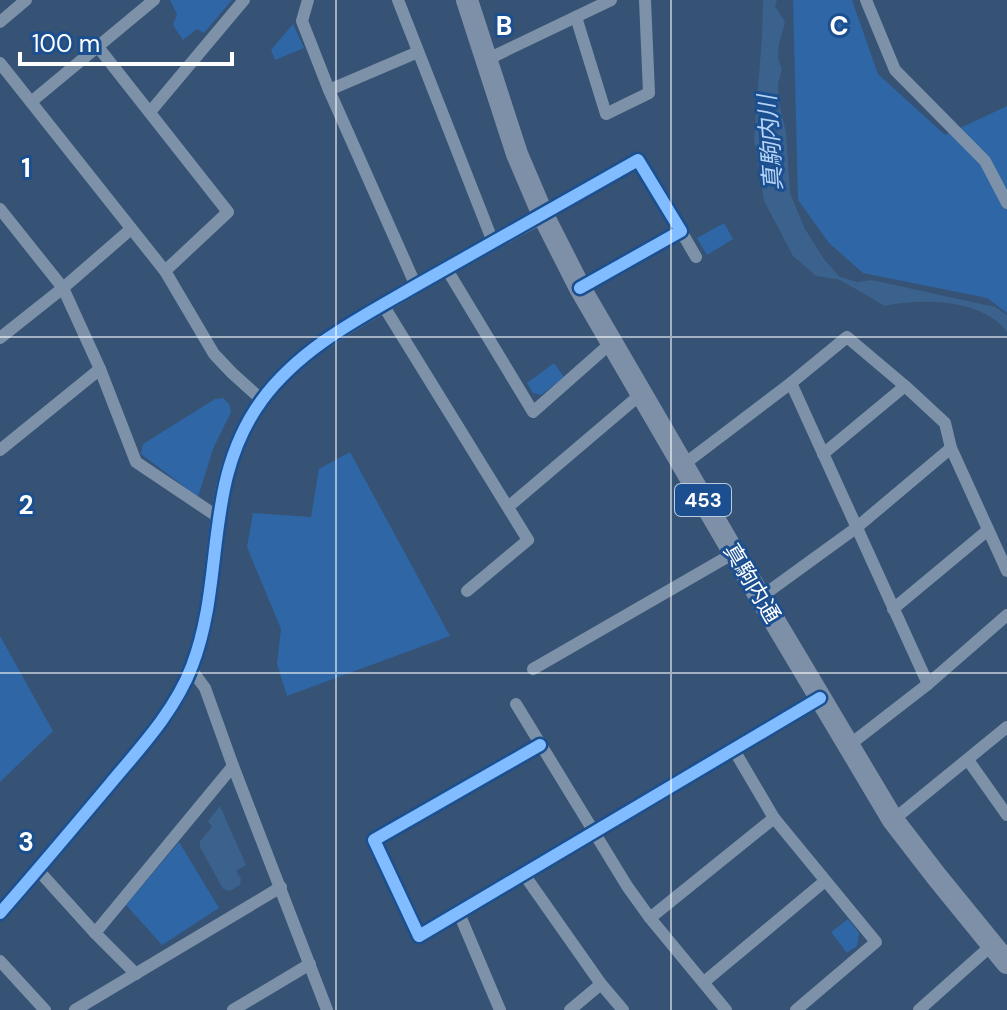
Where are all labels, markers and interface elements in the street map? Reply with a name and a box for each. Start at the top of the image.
text: B [496,9,512,43]
text: C [829,9,849,43]
scale bar [20,16,232,66]
text: 100 m [32,28,100,59]
water label: 真駒内川 [751,91,789,192]
text: 1 [21,151,31,185]
road number: 453 [675,484,731,516]
text: 2 [18,488,34,522]
street label: 真駒内通 [717,538,787,628]
text: 3 [18,825,34,859]

